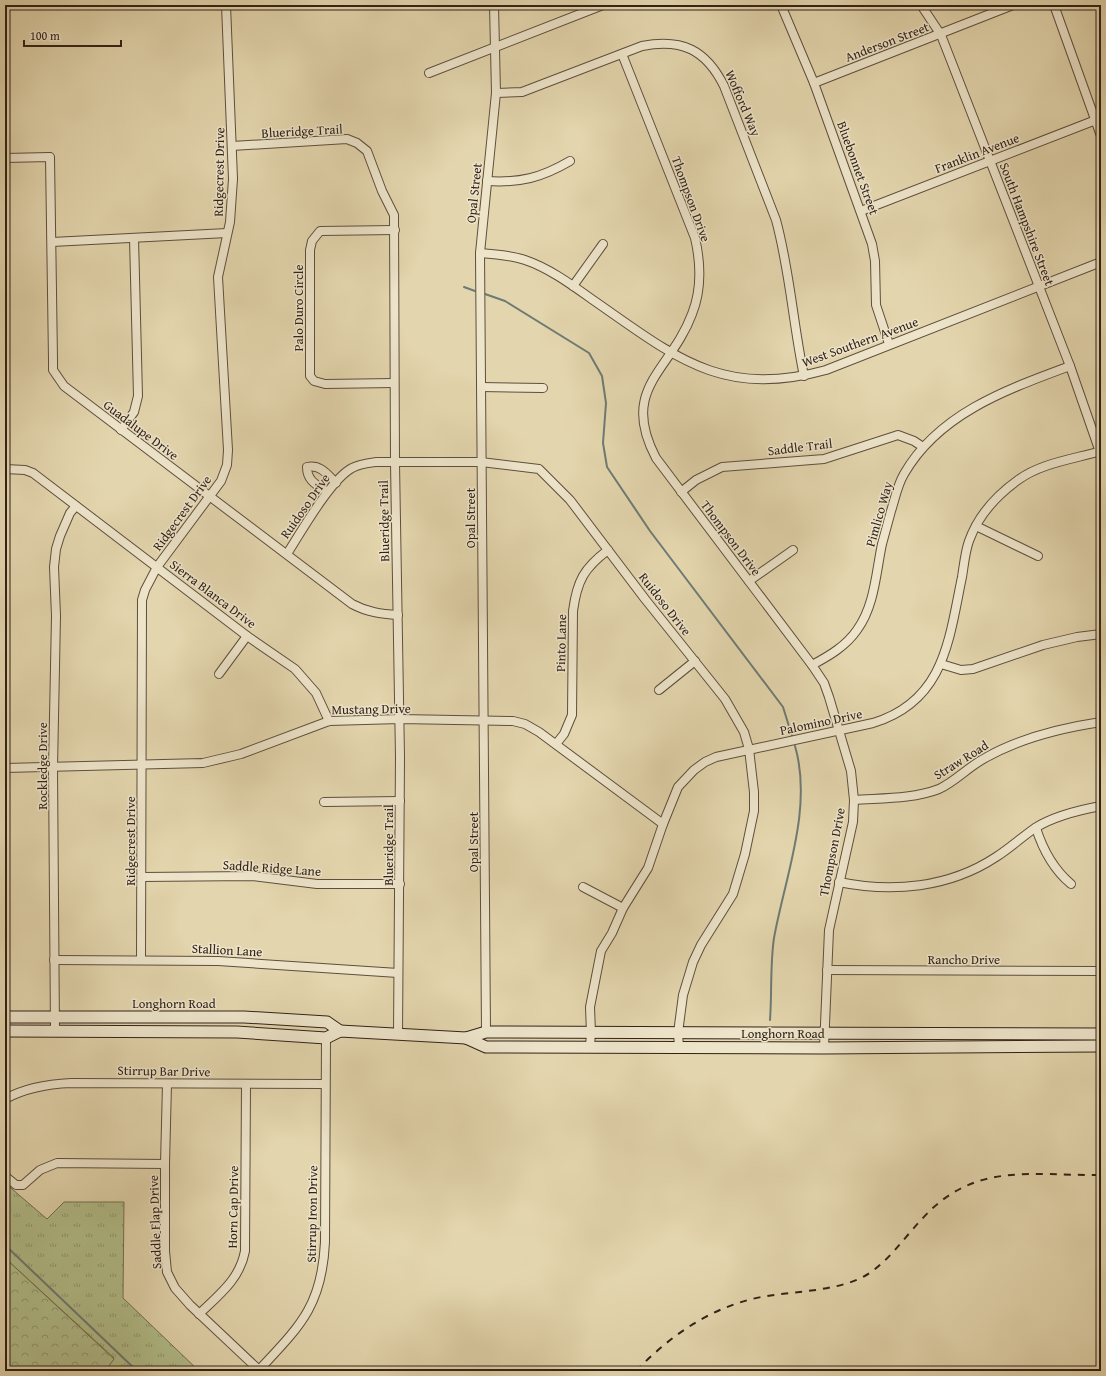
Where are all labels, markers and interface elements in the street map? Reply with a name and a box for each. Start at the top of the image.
street label: Anderson Street [842,17,932,67]
scale bar [24,22,121,48]
text: 100 m [30,27,60,44]
street label: Wofford Way [721,67,766,140]
street label: Bluebonnet Street [832,118,884,218]
street label: Blueridge Trail [261,119,344,143]
street label: Ridgecrest Drive [209,127,229,217]
street label: Franklin Avenue [932,128,1022,178]
street label: Thompson Drive [667,153,715,245]
street label: South Hampshire Street [995,160,1059,289]
street label: Opal Street [461,162,487,224]
street label: Palo Duro Circle [289,264,308,352]
street label: West Southern Avenue [799,312,921,372]
street label: Guadalupe Drive [99,395,183,465]
street label: Saddle Trail [767,434,834,460]
street label: Ruidoso Drive [276,470,334,542]
street label: Ridgecrest Drive [148,471,216,555]
street label: Pimlico Way [861,479,898,549]
street label: Blueridge Trail [374,480,394,562]
street label: Opal Street [461,487,480,548]
street label: Thompson Drive [696,496,766,580]
street label: Sierra Blanca Drive [166,555,260,633]
street label: Ruidoso Drive [634,568,696,640]
street label: Pinto Lane [551,614,571,672]
street label: Mustang Drive [331,699,411,719]
street label: Palomino Drive [778,704,864,740]
street label: Rockledge Drive [33,722,52,810]
street label: Straw Road [930,736,992,784]
street label: Ridgecrest Drive [121,796,140,886]
street label: Blueridge Trail [379,804,398,886]
street label: Thompson Drive [814,806,850,898]
street label: Opal Street [464,811,483,872]
street label: Saddle Ridge Lane [222,855,322,881]
street label: Stallion Lane [191,939,263,961]
street label: Rancho Drive [928,950,1000,969]
street label: Longhorn Road [132,994,216,1013]
street label: Longhorn Road [741,1024,825,1043]
street label: Stirrup Bar Drive [117,1061,211,1081]
street label: Horn Cap Drive [223,1165,243,1249]
street label: Stirrup Iron Drive [302,1165,322,1263]
street label: Saddle Flap Drive [144,1175,166,1269]

